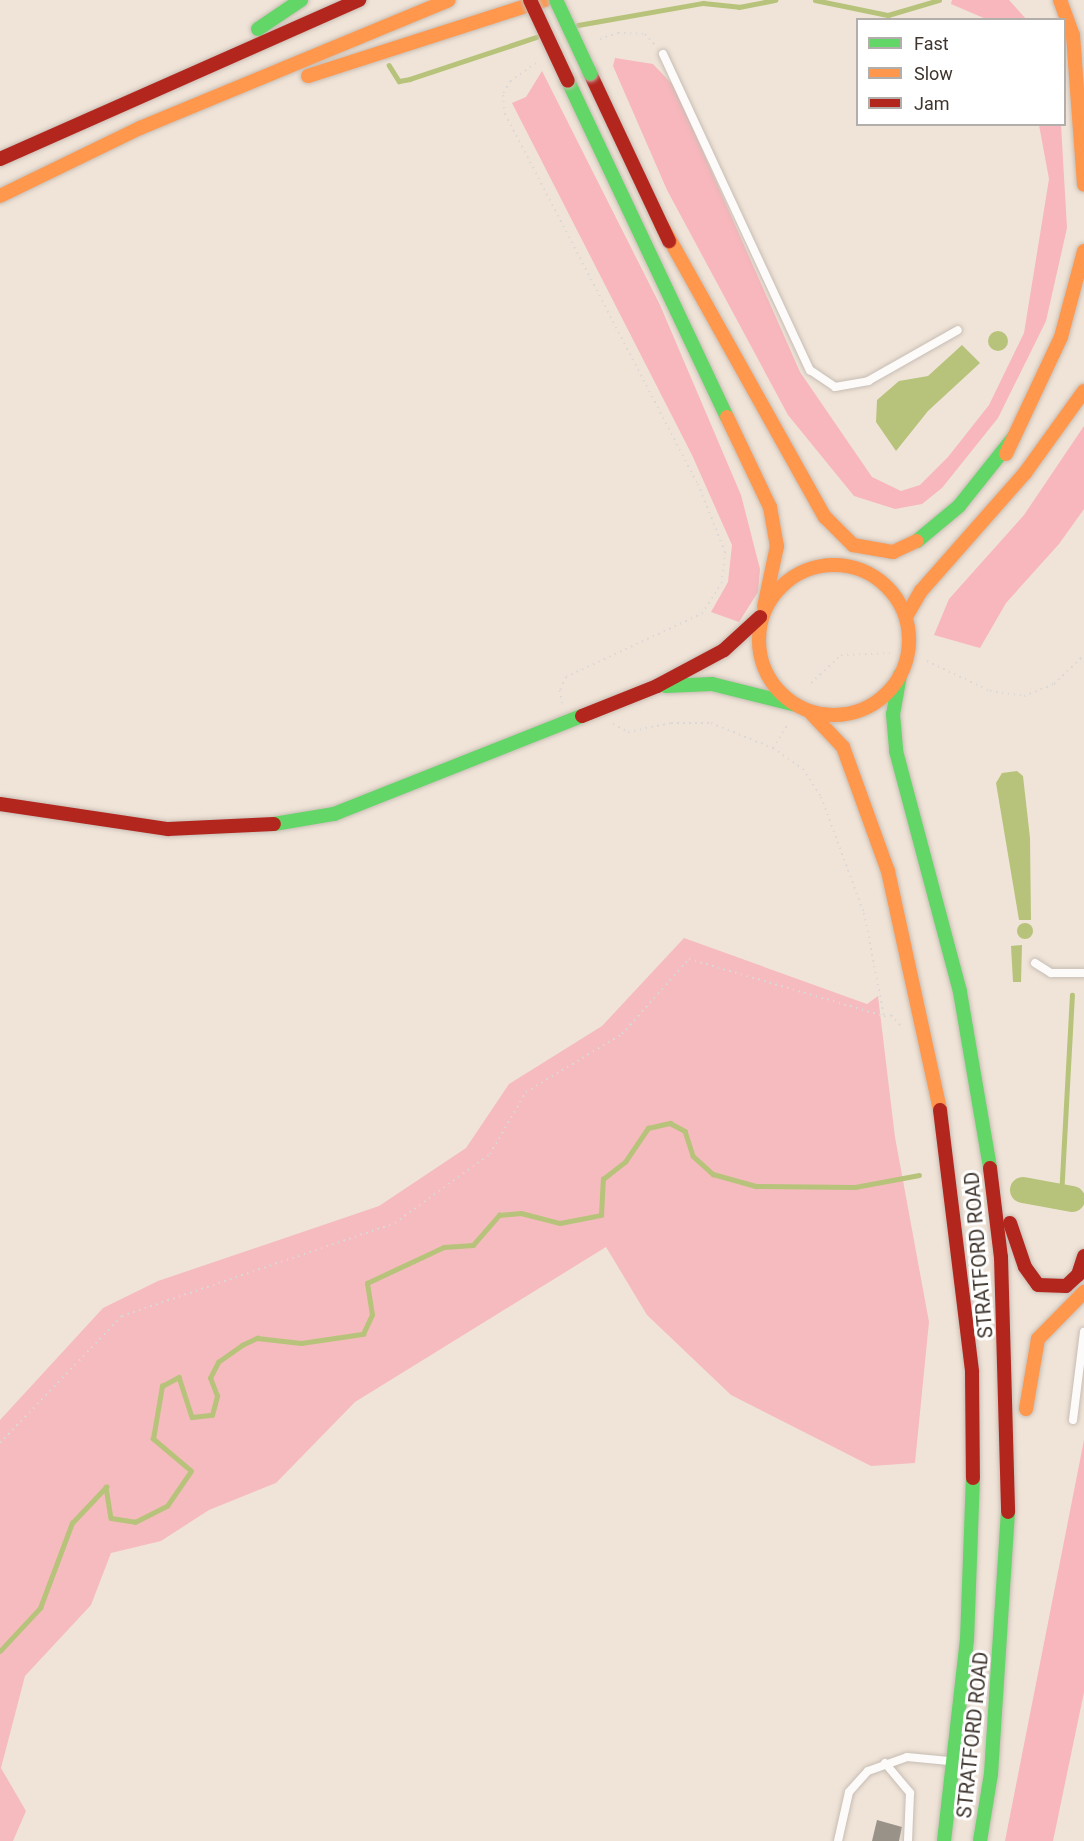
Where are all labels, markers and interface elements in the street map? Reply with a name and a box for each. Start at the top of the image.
legend [856,18,1066,126]
text: Fast [914,33,949,54]
text: Slow [914,63,953,84]
text: Jam [914,93,950,114]
street label: STRATFORD ROAD [960,1171,998,1339]
street label: STRATFORD ROAD [952,1651,994,1819]

